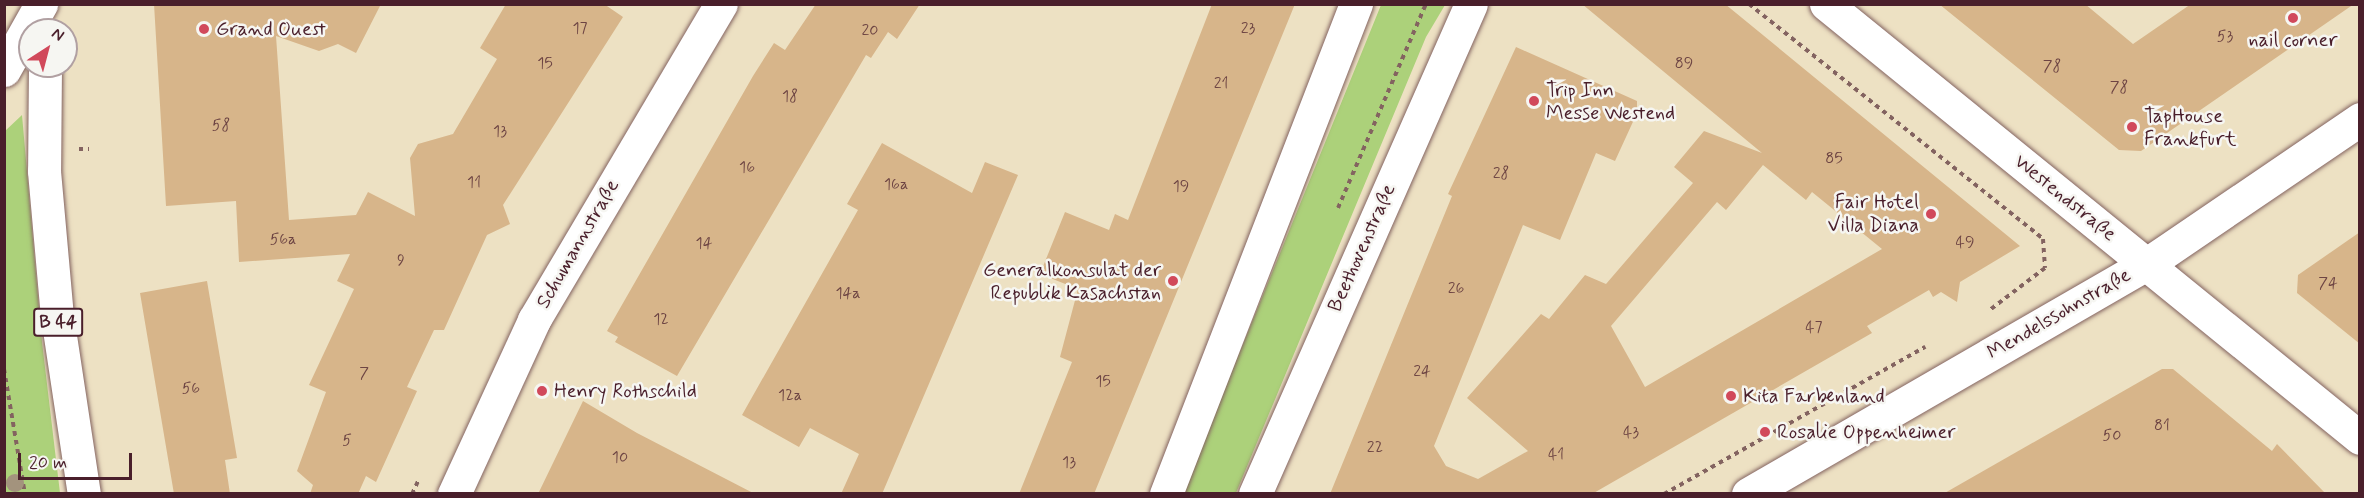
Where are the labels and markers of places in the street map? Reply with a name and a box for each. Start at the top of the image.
marker: nail corner [2286,11,2300,25]
place label: Grand Ouest [216,17,320,41]
marker: Grand Ouest [197,22,211,36]
place label: nail corner [2247,28,2339,52]
place label: Trip Inn Messe Westend [1546,78,1676,125]
marker: Trip Inn Messe Westend [1527,94,1541,108]
place label: TapHouse Frankfurt [2144,104,2236,151]
marker: TapHouse Frankfurt [2125,120,2139,134]
place label: Fair Hotel Villa Diana [1827,190,1919,237]
marker: Fair Hotel Villa Diana [1924,207,1938,221]
place label: Generalkonsulat der Republik Kasachstan [983,258,1161,305]
marker: Generalkonsulat der Republik Kasachstan [1166,274,1180,288]
place label: Henry Rothschild [554,379,697,403]
marker: Henry Rothschild [535,384,549,398]
place label: Kita Farbenland [1743,384,1882,408]
marker: Kita Farbenland [1724,389,1738,403]
place label: Rosalie Oppenheimer [1777,420,1955,444]
marker: Rosalie Oppenheimer [1758,425,1772,439]

